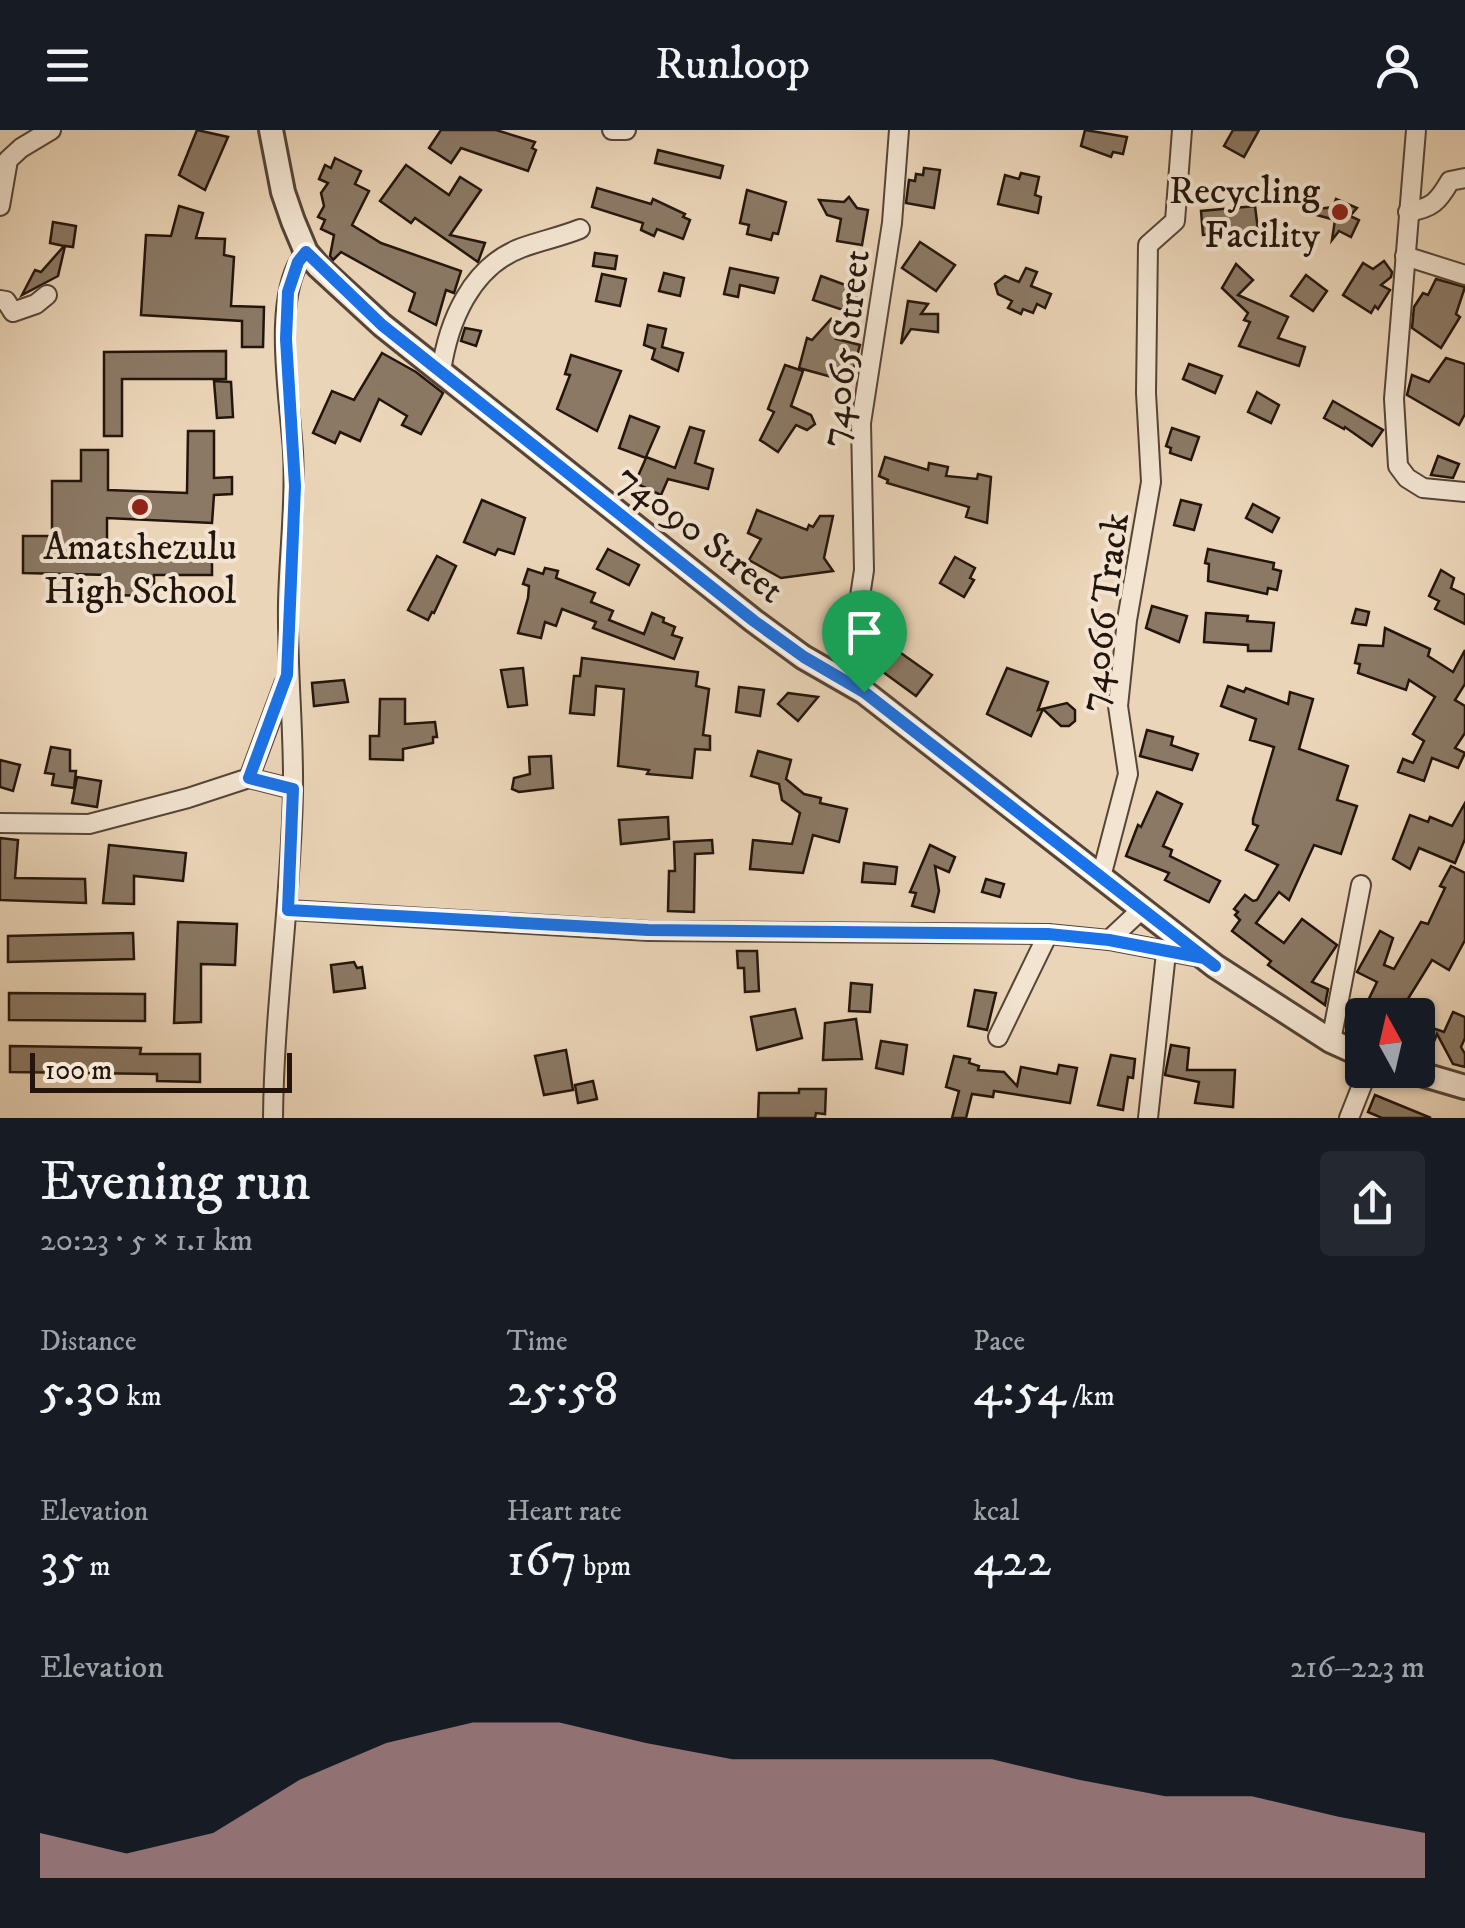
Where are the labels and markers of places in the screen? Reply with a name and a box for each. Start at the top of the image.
place label: Recycling Facility [1169,168,1321,260]
marker: Recycling Facility [1329,201,1351,223]
marker: Amatshezulu High School [129,496,151,518]
place label: Amatshezulu High School [43,524,237,616]
pin [822,590,907,693]

